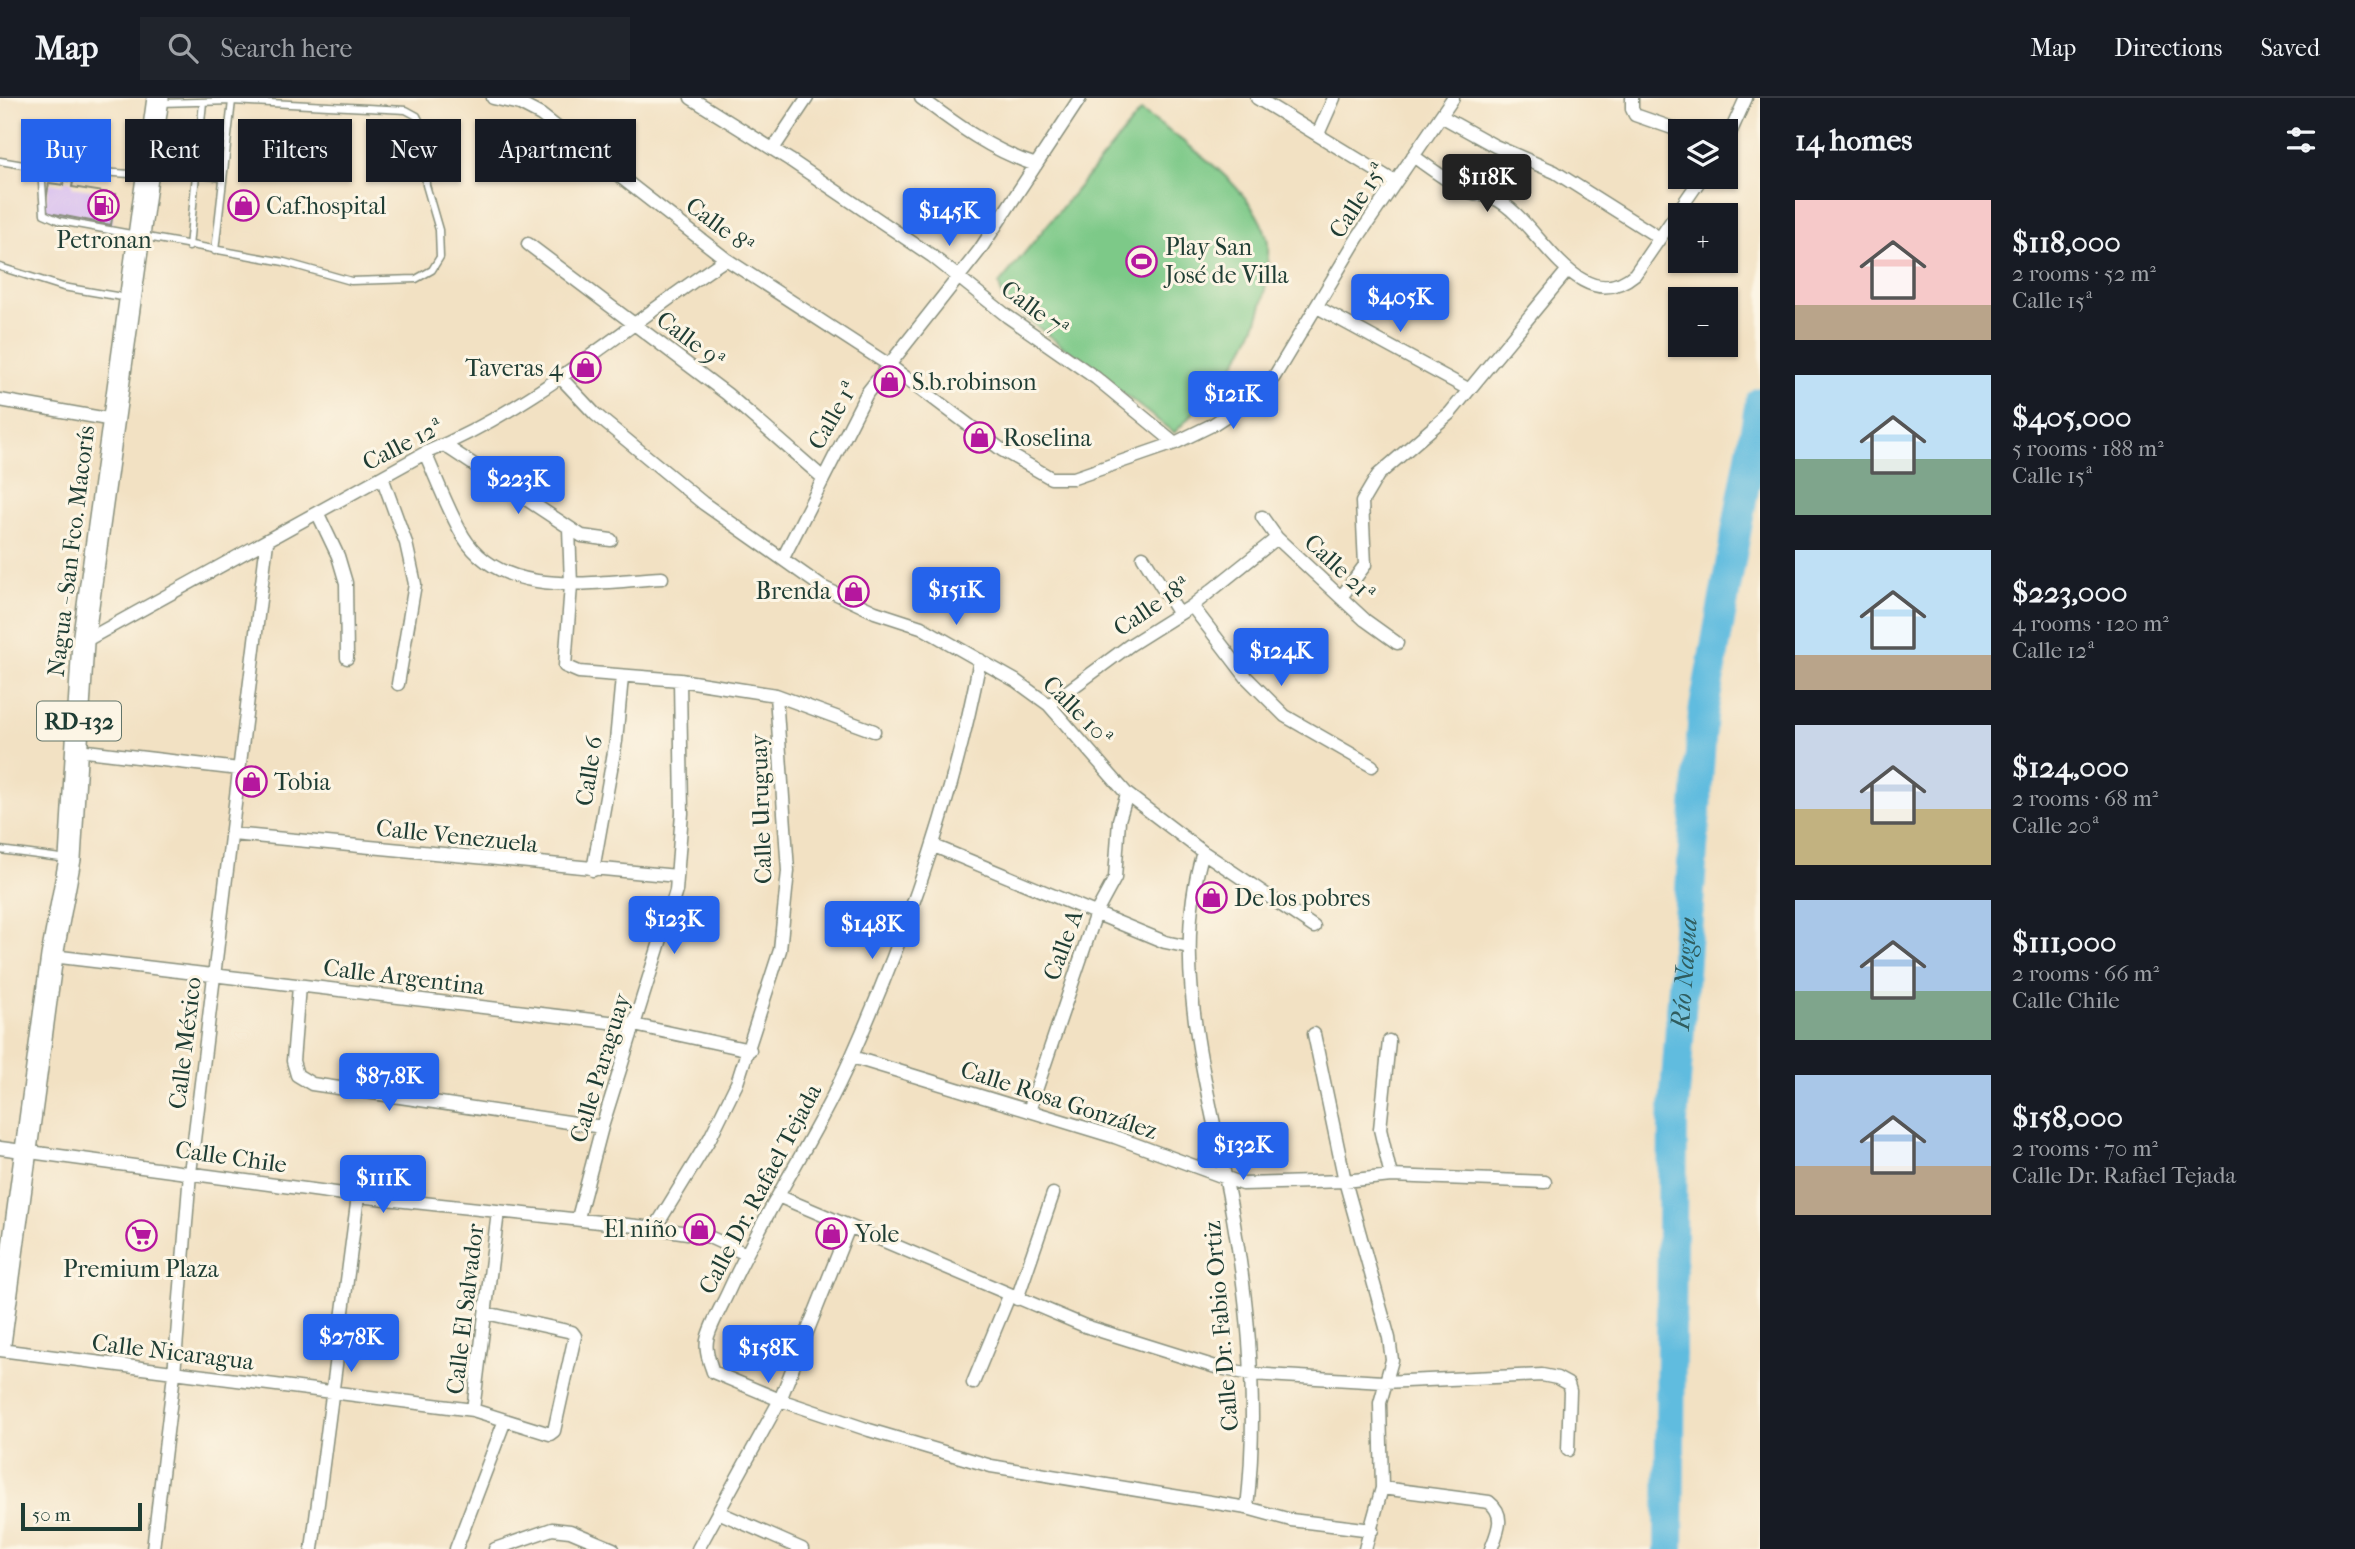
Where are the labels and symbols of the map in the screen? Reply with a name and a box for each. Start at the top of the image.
pin: $118K [1438,155,1536,214]
street label: Calle 15ª [1323,157,1393,243]
pin: $145K [900,188,998,248]
fuel station icon: Petronan [87,189,121,223]
shop icon: Caf.hospital [226,189,260,223]
street label: Calle 8ª [680,191,760,261]
place label: Caf.hospital [266,192,387,220]
place label: Petronan [56,226,152,254]
place label: Play San José de Villa [1163,233,1290,289]
sports icon: Play San José de Villa [1125,244,1159,278]
street label: Calle 7ª [996,274,1074,344]
pin: $405K [1351,274,1449,334]
street label: Calle 9ª [651,305,731,375]
shop icon: Taveras 4 [569,351,603,385]
place label: Taveras 4 [465,354,564,382]
shop icon: S.b.robinson [872,365,906,399]
place label: S.b.robinson [912,368,1037,396]
pin: $121K [1184,372,1282,431]
street label: Calle 1ª [802,376,864,454]
street label: Calle 12ª [358,412,448,476]
shop icon: Roselina [963,421,997,455]
street label: Nagua - San Fco. Macorís [42,424,100,678]
place label: Roselina [1003,424,1093,452]
pin: $223K [469,456,567,516]
street label: Calle 21ª [1299,528,1381,608]
pin: $151K [907,568,1005,627]
street label: Calle 18ª [1108,570,1196,642]
shop icon: Brenda [837,574,871,608]
place label: Brenda [755,577,832,605]
pin: $124K [1232,628,1330,688]
street label: Calle 10ª [1037,670,1119,752]
road number: RD-132 [37,702,121,740]
street label: Calle Uruguay [744,732,778,885]
street label: Calle 6 [570,733,608,808]
shop icon: Tobia [234,765,268,799]
place label: Tobia [274,768,332,796]
street label: Calle Venezuela [375,814,540,859]
shop icon: De los pobres [1194,881,1228,915]
place label: De los pobres [1234,884,1370,912]
pin: $123K [625,896,723,956]
pin: $148K [823,902,921,961]
street label: Calle A [1037,906,1089,984]
water label: Río Nagua [1664,916,1703,1033]
street label: Calle Argentina [322,953,487,1001]
street label: Calle México [163,975,207,1111]
street label: Calle Paraguay [564,989,636,1146]
pin: $87.8K [332,1054,446,1113]
street label: Calle Rosa González [957,1055,1161,1145]
street label: Calle Dr. Rafael Tejada [693,1078,828,1299]
pin: $132K [1194,1122,1292,1182]
street label: Calle Chile [173,1135,289,1179]
pin: $111K [334,1156,432,1215]
shop icon: El niño [683,1212,717,1246]
place label: El niño [604,1215,677,1243]
shop icon: Yole [815,1217,849,1251]
supermarket icon: Premium Plaza [124,1218,158,1252]
street label: Calle Dr. Fabio Ortiz [1198,1219,1244,1432]
place label: Yole [854,1220,900,1248]
street label: Calle El Salvador [441,1221,489,1396]
place label: Premium Plaza [63,1255,220,1283]
pin: $278K [302,1314,400,1374]
pin: $158K [719,1326,817,1385]
street label: Calle Nicaragua [90,1328,257,1376]
scale bar [21,1500,142,1532]

